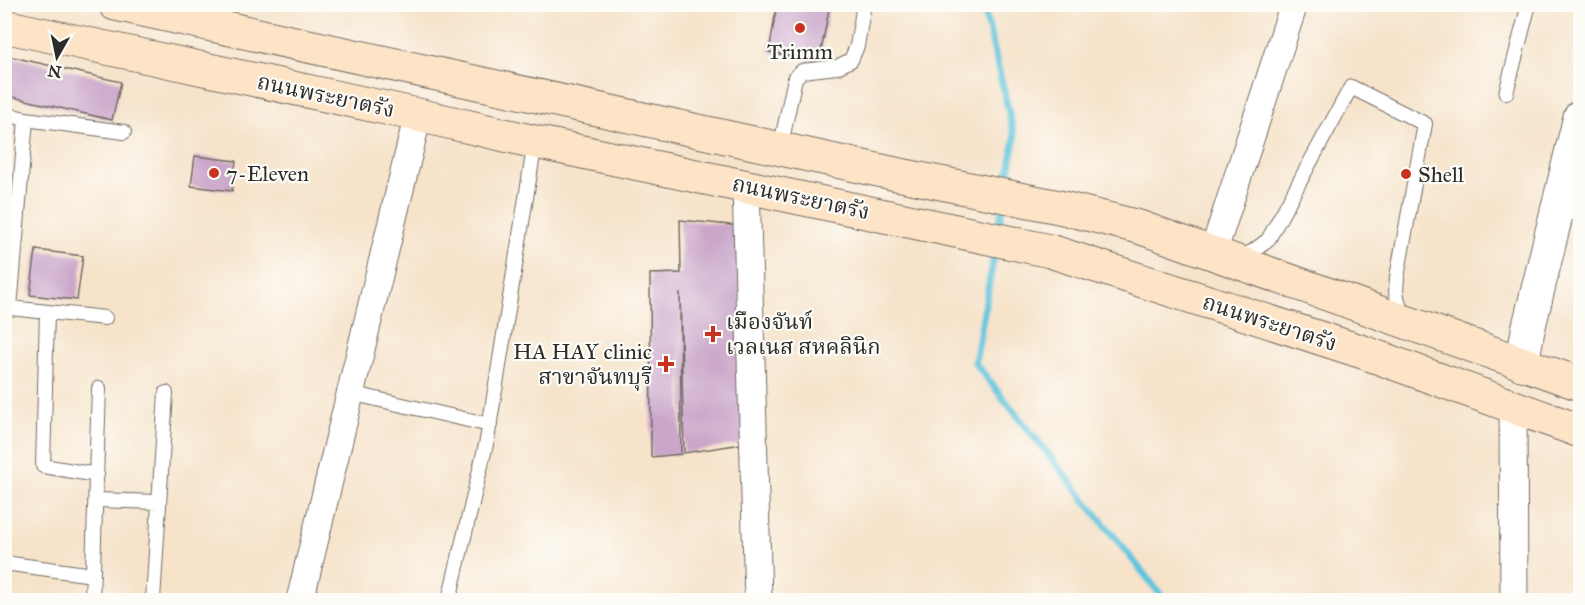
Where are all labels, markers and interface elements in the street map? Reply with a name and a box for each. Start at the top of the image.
marker: Trimm [793,21,807,35]
north arrow [27,27,87,87]
place label: Trimm [767,38,833,65]
text: N [46,61,63,82]
street label: ถนนพระยาตรัง [255,68,397,123]
place label: 7-Eleven [226,160,309,187]
place label: Shell [1418,161,1464,188]
marker: 7-Eleven [207,166,221,180]
marker: Shell [1399,167,1413,181]
street label: ถนนพระยาตรัง [730,170,872,225]
street label: ถนนพระยาตรัง [1199,288,1340,357]
place label: เมืองจันท์ เวลเนส สหคลินิก [726,308,881,360]
marker: เมืองจันท์ เวลเนส สหคลินิก [704,325,722,343]
place label: HA HAY clinic สาขาจันทบุรี [513,338,652,391]
marker: HA HAY clinic สาขาจันทบุรี [657,355,675,373]

